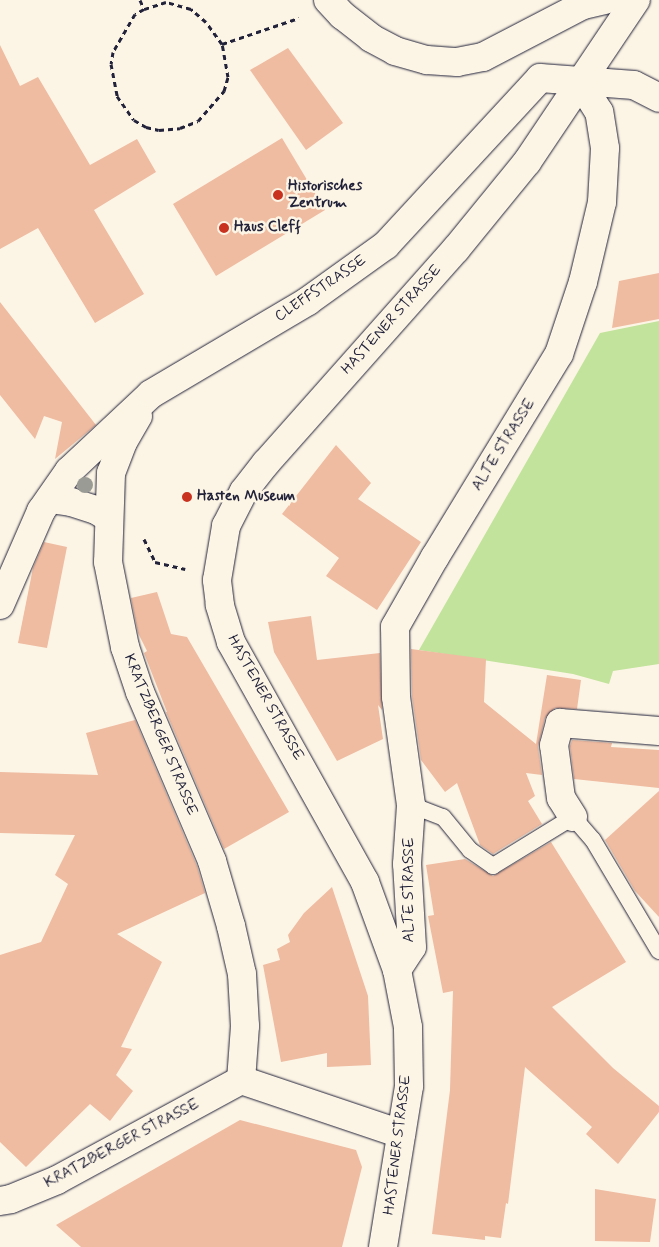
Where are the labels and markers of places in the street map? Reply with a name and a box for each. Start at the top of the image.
place label: Historisches Zentrum [288,177,362,212]
marker: Historisches Zentrum [272,189,284,201]
place label: Haus Cleff [234,219,302,237]
marker: Haus Cleff [218,222,230,234]
place label: Hasten Museum [197,488,302,506]
marker: Hasten Museum [181,491,193,503]

